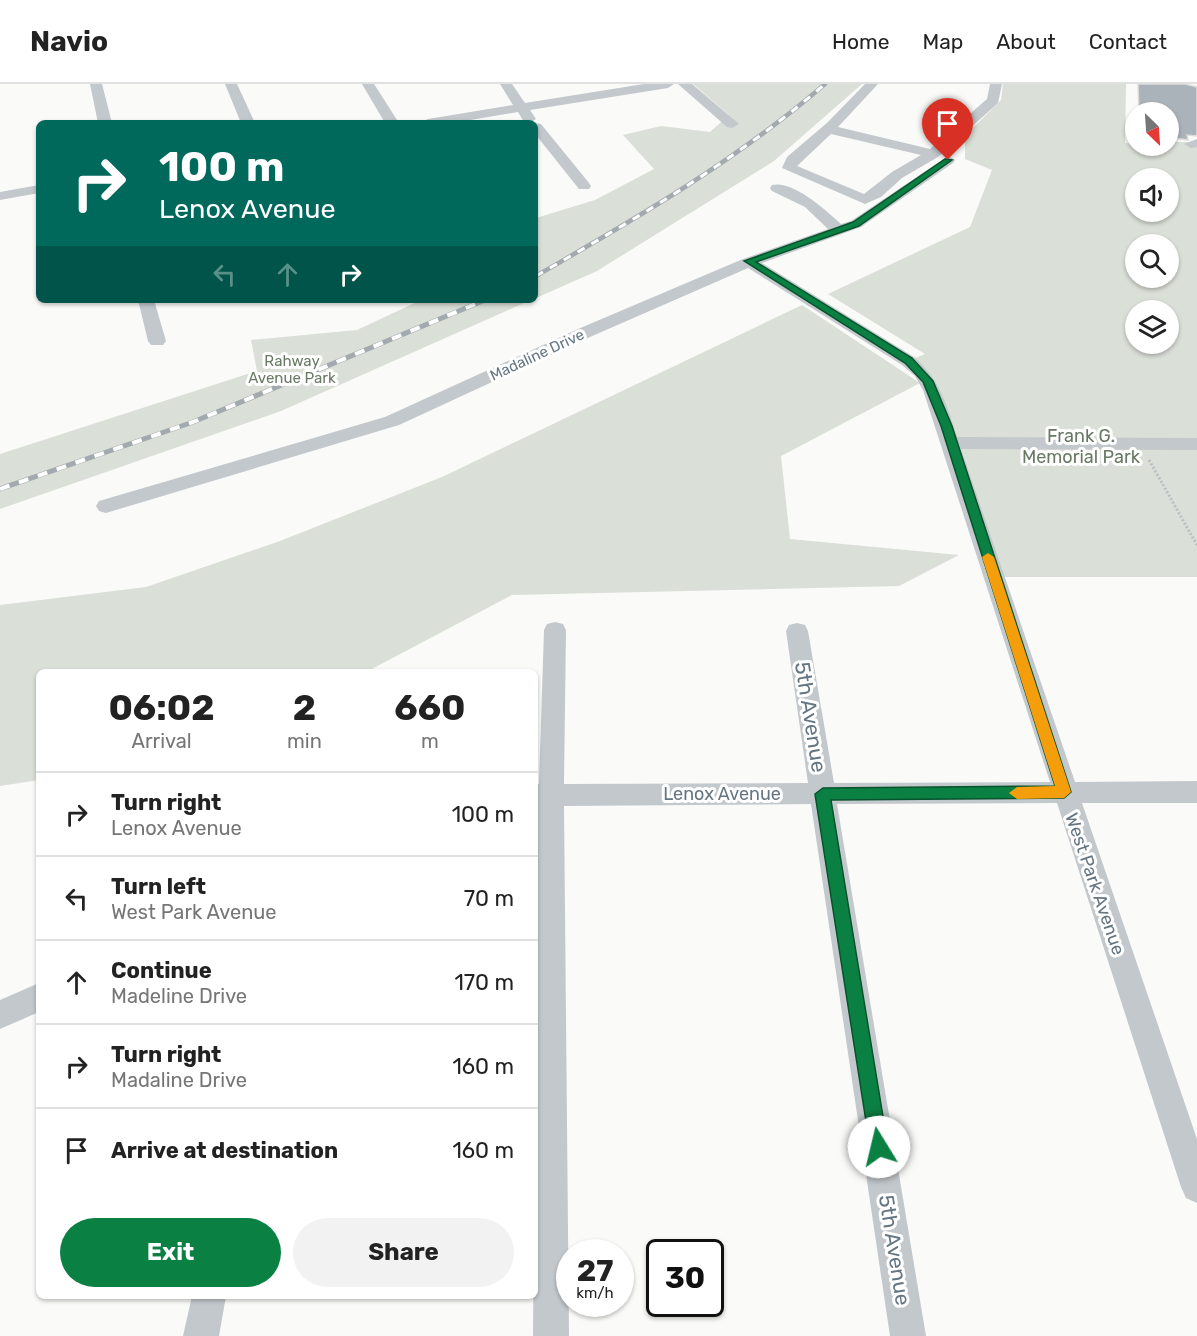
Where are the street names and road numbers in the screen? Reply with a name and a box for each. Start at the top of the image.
street label: Madaline Drive [487,325,587,385]
street label: 5th Avenue [790,660,832,774]
street label: Lenox Avenue [663,783,781,805]
street label: West Park Avenue [1060,810,1130,958]
street label: 5th Avenue [874,1193,916,1307]

